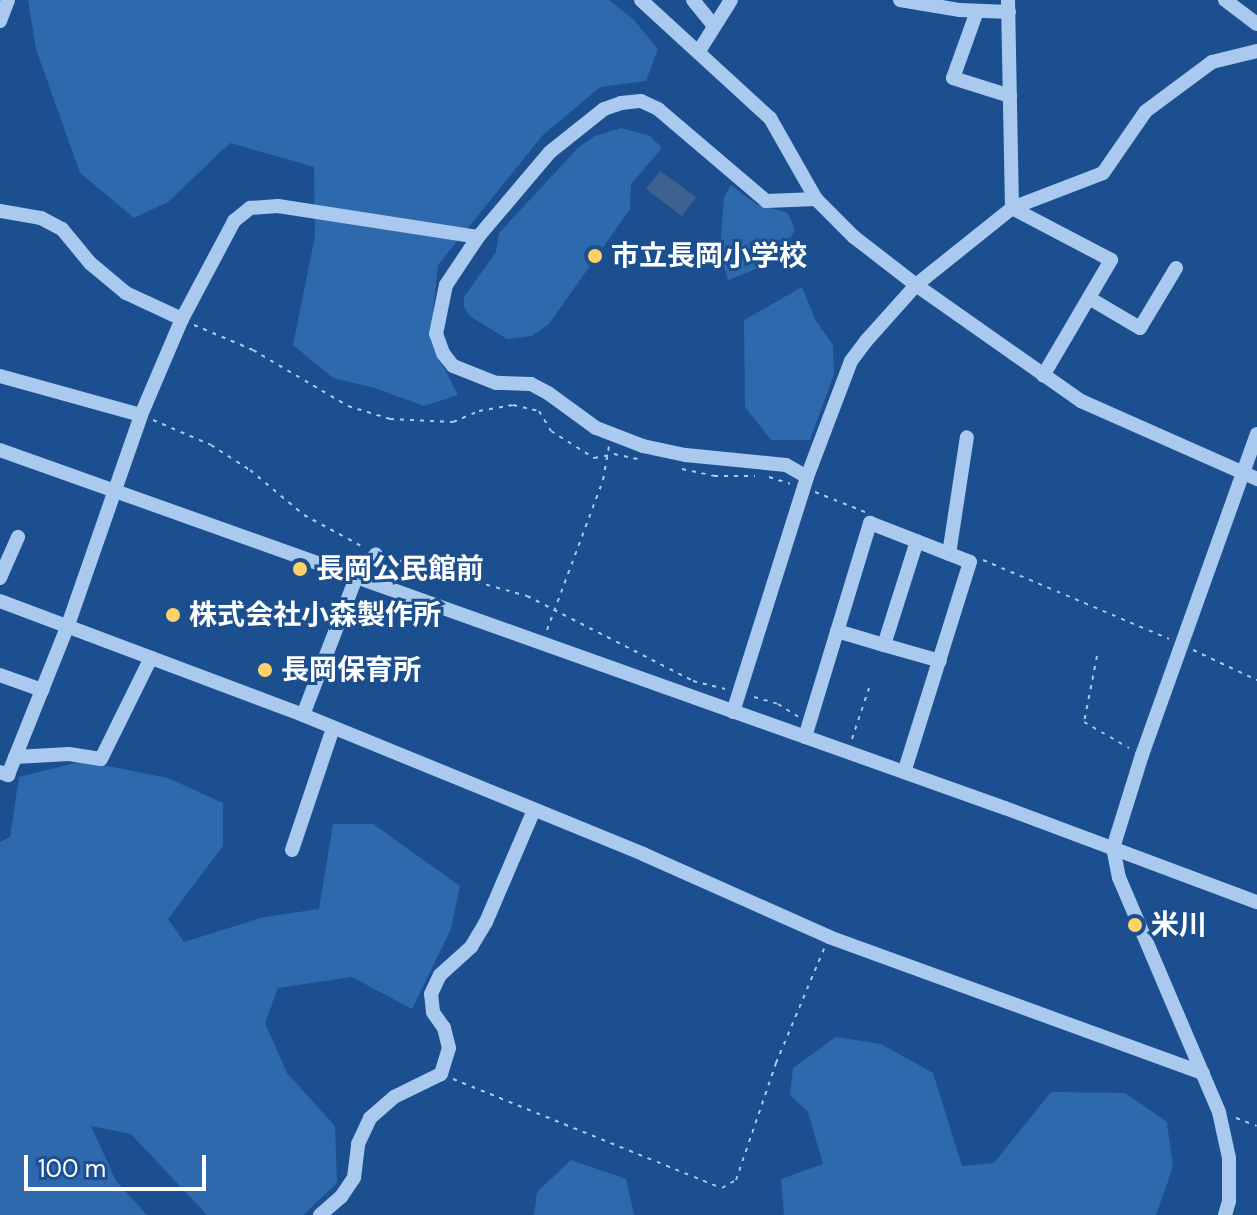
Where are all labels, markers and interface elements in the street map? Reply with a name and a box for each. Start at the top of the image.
place label: 市立長岡小学校 [611,239,807,273]
marker: 市立長岡小学校 [586,247,604,265]
place label: 長岡公民館前 [316,552,484,586]
marker: 長岡公民館前 [291,560,309,578]
place label: 株式会社小森製作所 [189,598,441,632]
marker: 株式会社小森製作所 [164,606,182,624]
place label: 長岡保育所 [281,653,421,687]
marker: 長岡保育所 [256,661,274,679]
place label: 米川 [1151,908,1207,942]
marker: 米川 [1126,916,1144,934]
scale bar [28,1139,210,1189]
text: 100 m [38,1153,106,1184]

